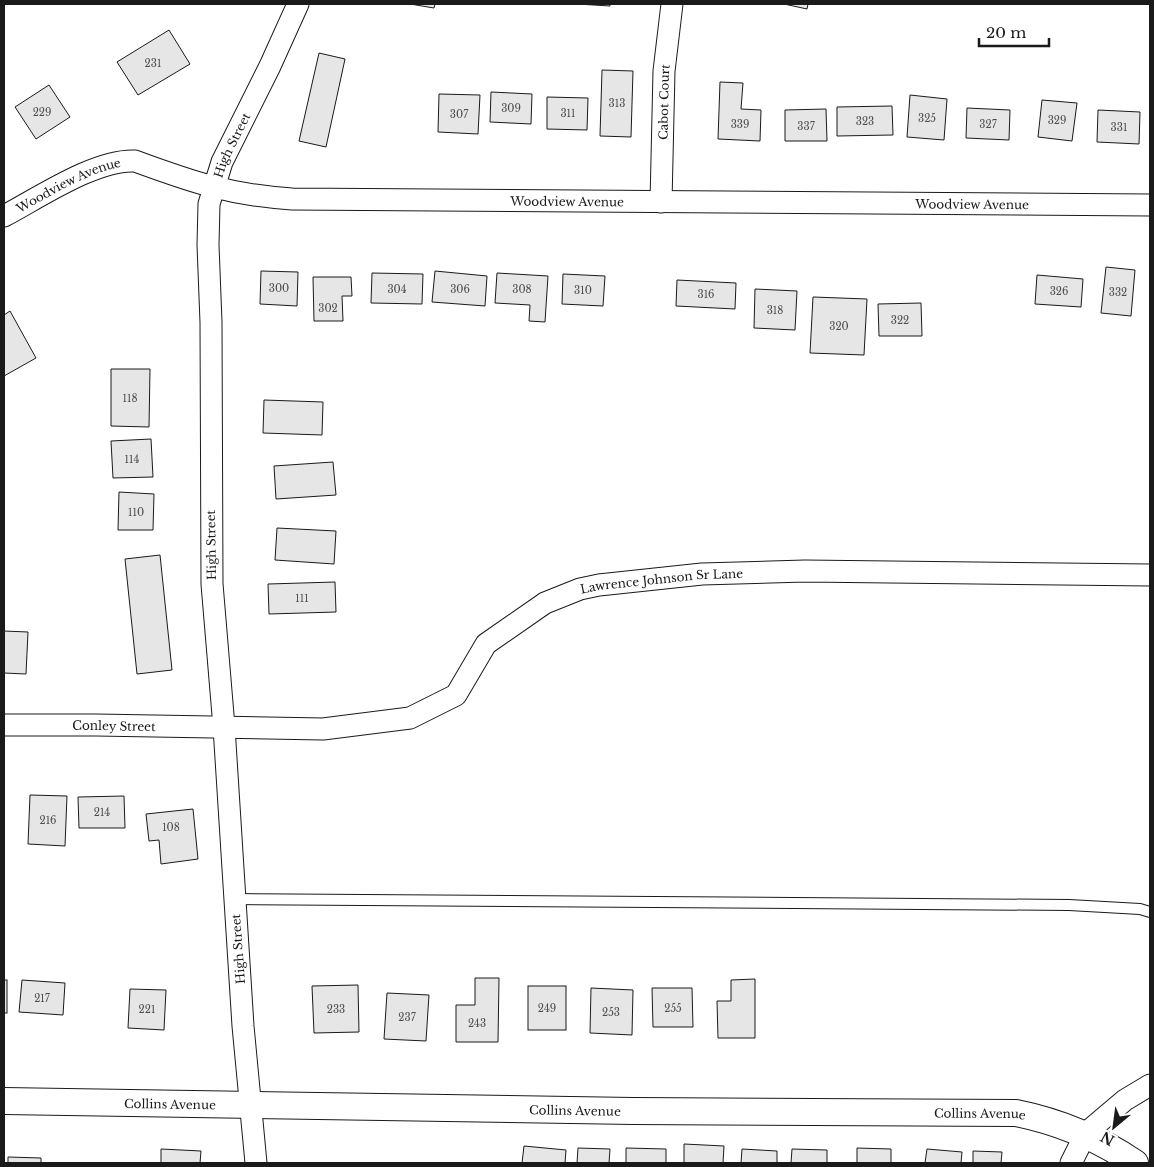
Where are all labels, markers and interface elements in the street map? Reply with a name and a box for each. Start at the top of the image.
scale bar [979,15,1049,47]
text: 20 m [986,23,1026,42]
house number: 231 [145,57,161,70]
street label: Cabot Court [655,63,672,140]
house number: 313 [609,97,625,110]
house number: 309 [501,102,521,115]
house number: 229 [33,106,51,119]
house number: 311 [560,107,576,120]
house number: 307 [450,108,469,121]
street label: High Street [210,110,253,179]
house number: 325 [918,112,936,125]
house number: 329 [1048,114,1066,127]
house number: 323 [856,115,874,128]
house number: 339 [731,118,749,131]
house number: 327 [979,118,998,131]
house number: 337 [797,120,816,133]
house number: 331 [1111,121,1127,134]
street label: Woodview Avenue [13,154,122,216]
street label: Woodview Avenue [509,193,624,209]
street label: Woodview Avenue [914,196,1029,212]
house number: 300 [269,282,289,295]
house number: 304 [387,283,407,296]
house number: 306 [450,283,470,296]
house number: 308 [512,283,532,296]
house number: 310 [574,284,592,297]
house number: 326 [1050,285,1068,298]
house number: 332 [1109,286,1127,299]
house number: 316 [697,288,715,301]
house number: 302 [318,302,338,315]
house number: 318 [767,304,783,317]
house number: 322 [891,314,909,327]
house number: 320 [829,320,849,333]
house number: 118 [123,392,137,405]
house number: 114 [125,453,140,466]
house number: 110 [128,506,144,519]
street label: High Street [203,509,219,580]
street label: Lawrence Johnson Sr Lane [579,565,743,596]
house number: 111 [295,592,309,605]
street label: Conley Street [72,718,156,734]
house number: 214 [94,806,110,819]
house number: 216 [39,814,57,827]
house number: 108 [162,821,180,834]
street label: High Street [228,913,248,985]
house number: 217 [34,992,51,1005]
house number: 249 [538,1002,556,1015]
house number: 255 [664,1002,682,1015]
house number: 221 [139,1003,155,1016]
house number: 233 [327,1003,345,1016]
house number: 253 [602,1006,620,1019]
house number: 237 [398,1011,417,1024]
house number: 243 [468,1017,486,1030]
street label: Collins Avenue [124,1095,216,1112]
street label: Collins Avenue [529,1102,621,1118]
north arrow [1089,1102,1139,1152]
street label: Collins Avenue [934,1105,1027,1122]
text: N [1098,1127,1118,1149]

